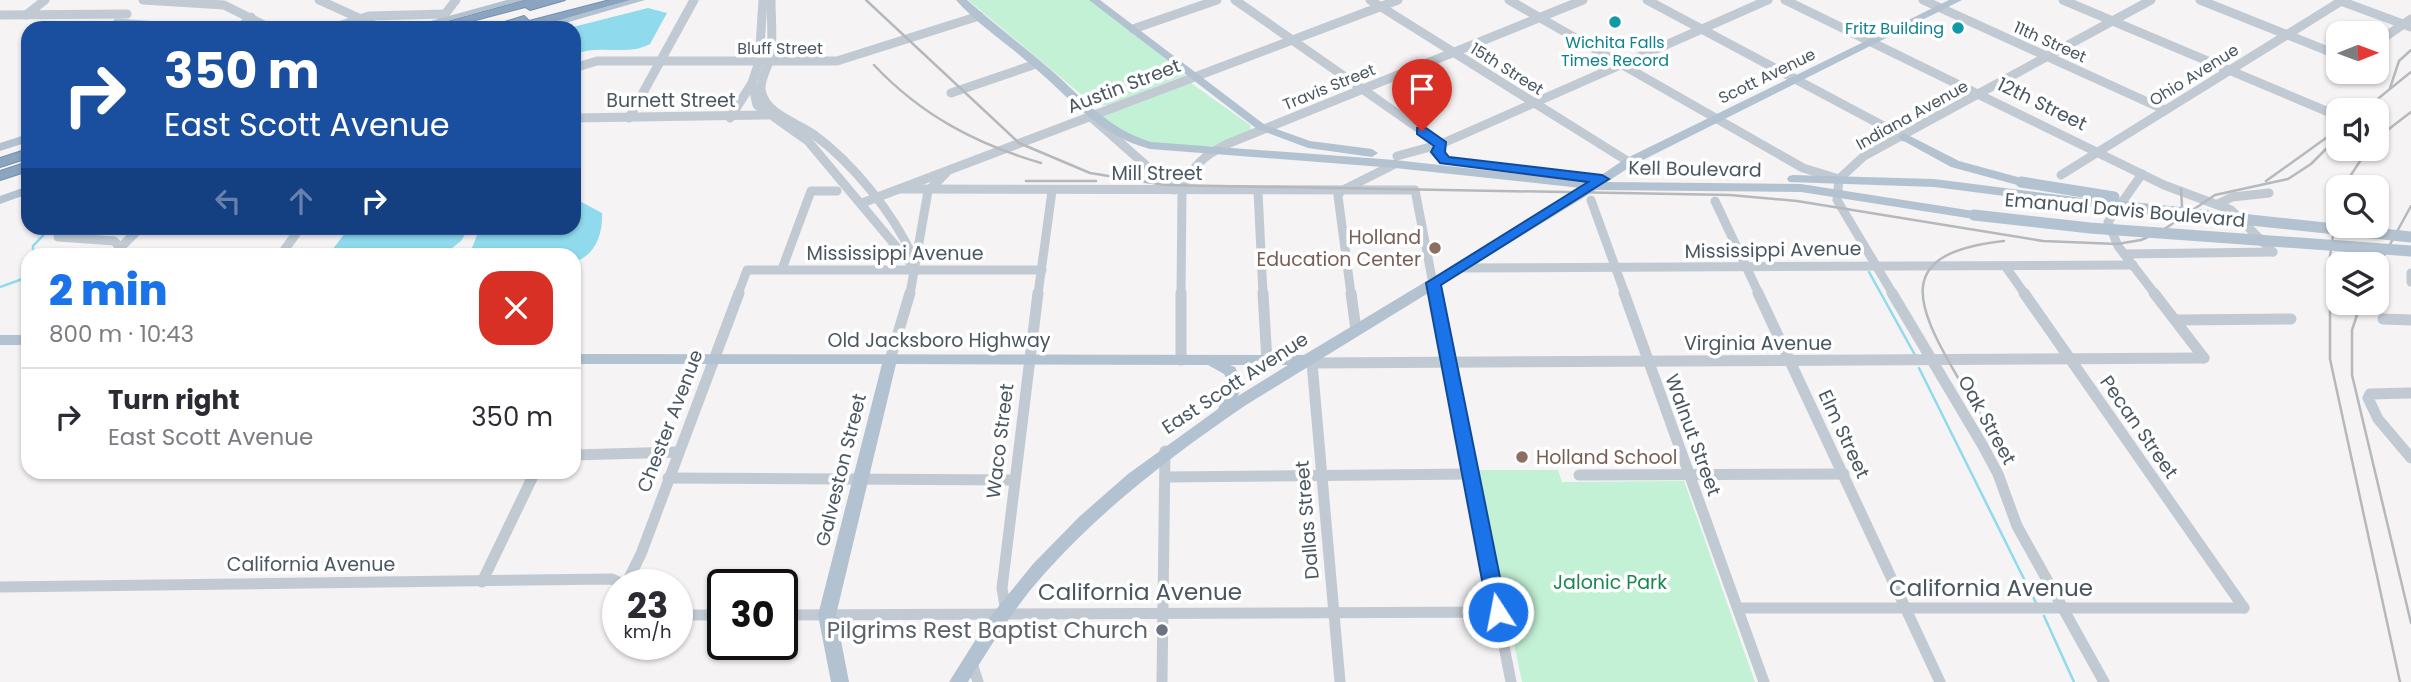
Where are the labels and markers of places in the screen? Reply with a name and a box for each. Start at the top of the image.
marker: Wichita Falls Times Record [1607,14,1623,30]
place label: Fritz Building [1845,17,1944,40]
marker: Fritz Building [1950,20,1966,36]
place label: Wichita Falls Times Record [1561,31,1669,72]
pin [1392,59,1452,131]
place label: Holland Education Center [1256,224,1421,273]
marker: Holland Education Center [1427,240,1443,256]
place label: Holland School [1536,444,1677,471]
marker: Holland School [1514,449,1530,465]
place label: Pilgrims Rest Baptist Church [827,614,1148,646]
marker: Pilgrims Rest Baptist Church [1154,622,1170,638]

